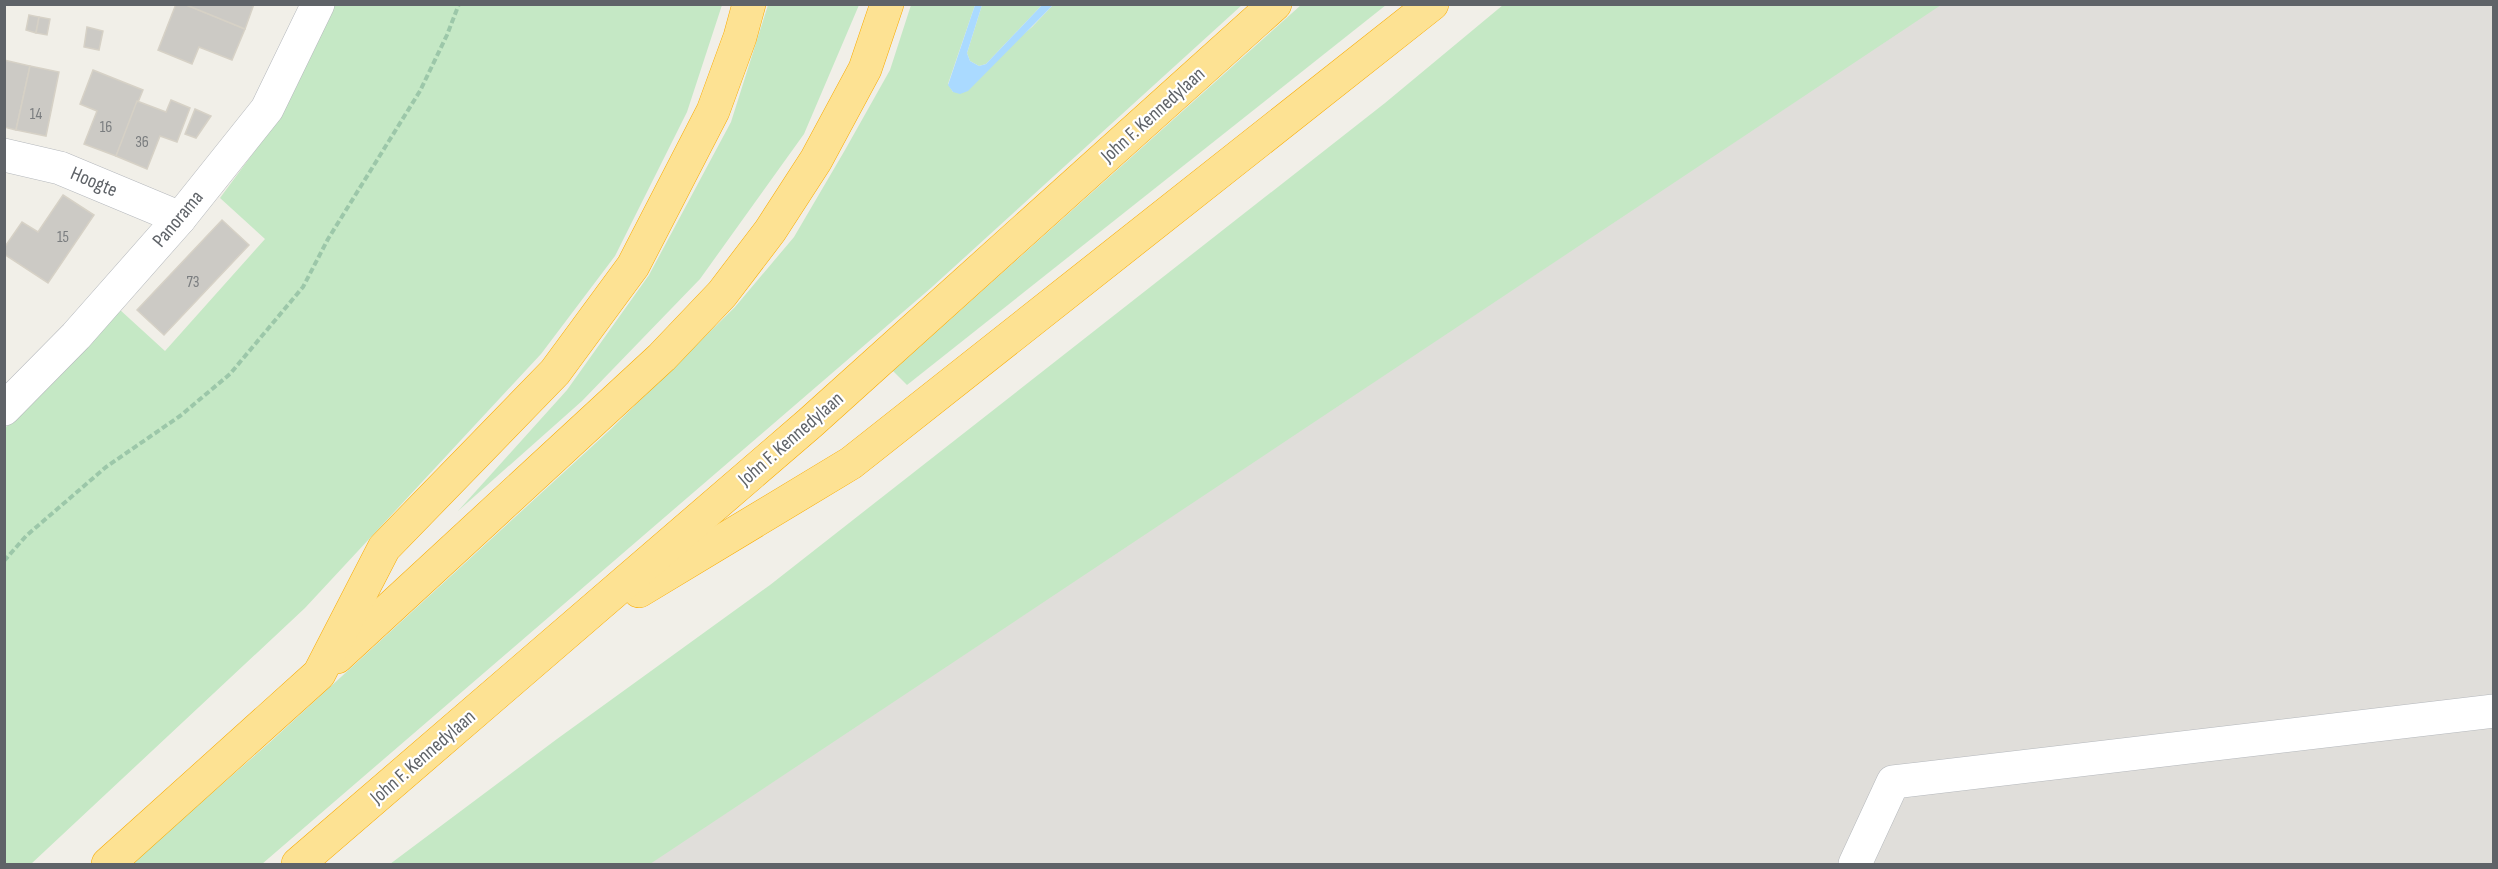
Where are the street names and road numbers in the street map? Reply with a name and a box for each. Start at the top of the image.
street label: John F. Kennedylaan [1095,62,1210,169]
street label: Hoogte [67,161,121,203]
street label: Panorama [147,186,209,252]
street label: John F. Kennedylaan [733,387,848,492]
street label: John F. Kennedylaan [365,705,480,810]

